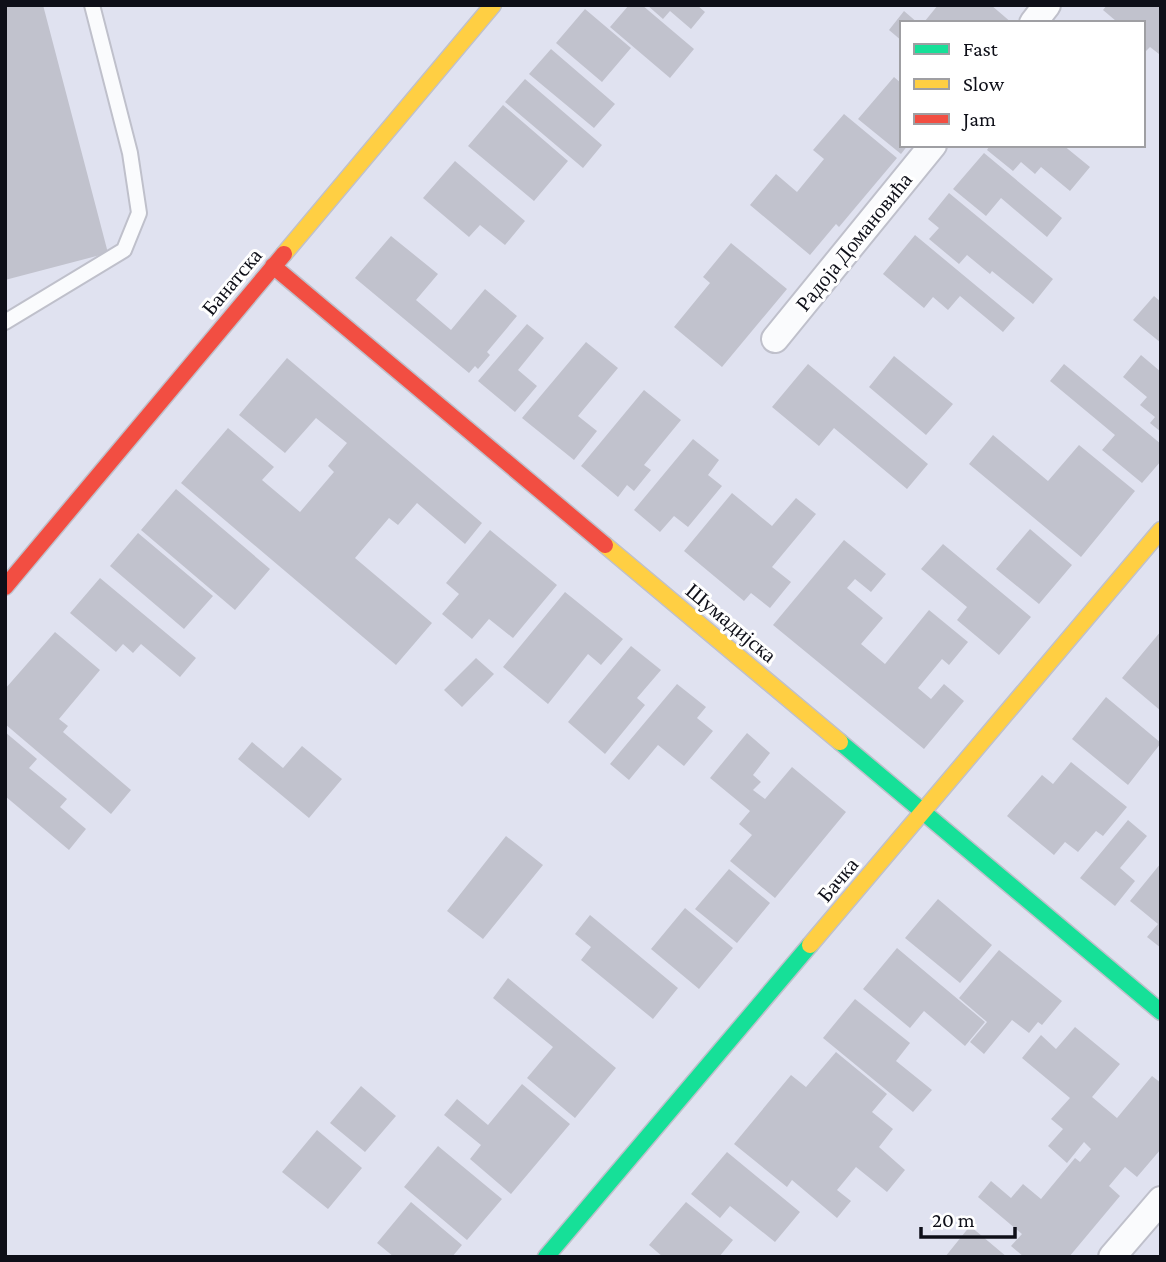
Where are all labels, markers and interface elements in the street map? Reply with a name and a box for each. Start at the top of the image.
legend [900,21,1145,147]
text: Fast [963,37,999,61]
text: Slow [963,72,1005,96]
text: Jam [961,107,996,131]
street label: Радоја Домановића [791,168,918,316]
street label: Банатска [197,243,267,320]
street label: Шумадијска [681,578,781,668]
street label: Бачка [813,853,864,907]
scale bar [921,1196,1016,1240]
text: 20 m [932,1208,975,1232]

